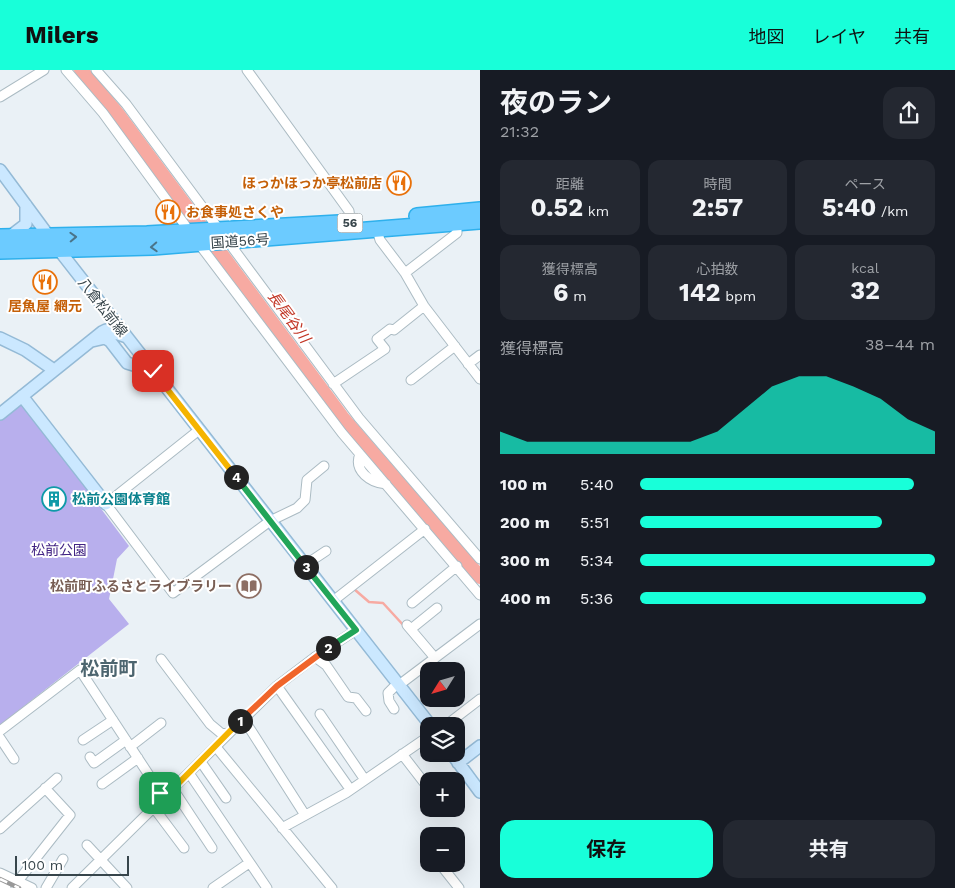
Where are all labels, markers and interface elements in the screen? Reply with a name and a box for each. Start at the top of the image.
text: Milers [25,21,98,49]
text: 地図 [749,26,785,47]
text: レイヤ [813,26,866,47]
text: 共有 [894,26,930,47]
text: 夜のラン [500,86,612,119]
button: share [883,87,935,139]
text: 21:32 [500,122,539,141]
restaurant icon: ほっかほっか亭松前店 [386,170,412,196]
place label: ほっかほっか亭松前店 [242,175,382,191]
text: 距離 [556,176,584,192]
text: 時間 [703,176,731,192]
text: ペース [845,176,886,192]
text: 0.52 [531,193,583,222]
text: 2:57 [692,193,743,222]
text: 5:40 [822,193,876,222]
restaurant icon: お食事処さくや [155,199,181,225]
text: km [583,203,609,219]
text: /km [876,203,908,219]
place label: お食事処さくや [186,204,284,220]
road number: 56 [338,214,362,232]
street label: 国道56号 [210,231,270,251]
one-way arrow [70,232,78,242]
one-way arrow [150,242,158,253]
text: kcal [851,260,879,276]
text: 獲得標高 [542,261,598,277]
text: 心拍数 [696,261,738,277]
restaurant icon: 居魚屋 網元 [32,269,58,295]
street label: 八倉松前線 [75,274,131,340]
text: 32 [850,276,880,305]
text: 6 [553,278,568,307]
text: 142 [679,278,720,307]
water label: 長尾谷川 [264,287,315,348]
text: m [568,288,587,304]
text: bpm [720,288,756,304]
place label: 居魚屋 網元 [8,298,82,314]
text: 38–44 m [865,335,935,354]
text: 獲得標高 [500,339,564,358]
pin [132,350,174,392]
icon: check [139,357,167,385]
pin: 4 [224,464,248,490]
text: 4 [232,469,241,485]
text: 100 m [500,475,547,494]
text: 5:40 [580,475,614,494]
building icon: 松前公園体育館 [41,486,67,512]
place label: 松前公園体育館 [72,491,170,507]
text: 200 m [500,513,550,532]
text: 5:51 [580,513,610,532]
park label: 松前公園 [31,542,87,558]
text: 300 m [500,551,550,570]
text: 5:34 [580,551,613,570]
pin: 3 [294,554,318,580]
text: 3 [302,559,311,575]
library icon: 松前町ふるさとライブラリー [236,573,262,599]
place label: 松前町ふるさとライブラリー [50,578,232,594]
text: 400 m [500,589,551,608]
text: 5:36 [580,589,613,608]
pin: 2 [316,636,340,660]
text: 2 [324,640,333,656]
district label: 松前町 [80,657,138,680]
north arrow [420,662,465,708]
map controls [420,662,465,872]
pin: 1 [228,708,252,734]
text: 1 [237,713,244,729]
button: layers [420,717,465,762]
pin [139,772,181,814]
button: + [420,772,465,817]
icon: arrive [146,779,174,807]
button: 保存 [500,820,713,878]
button: 共有 [723,820,935,878]
button: − [420,827,465,872]
scale bar [15,853,129,876]
text: 100 m [22,857,63,873]

